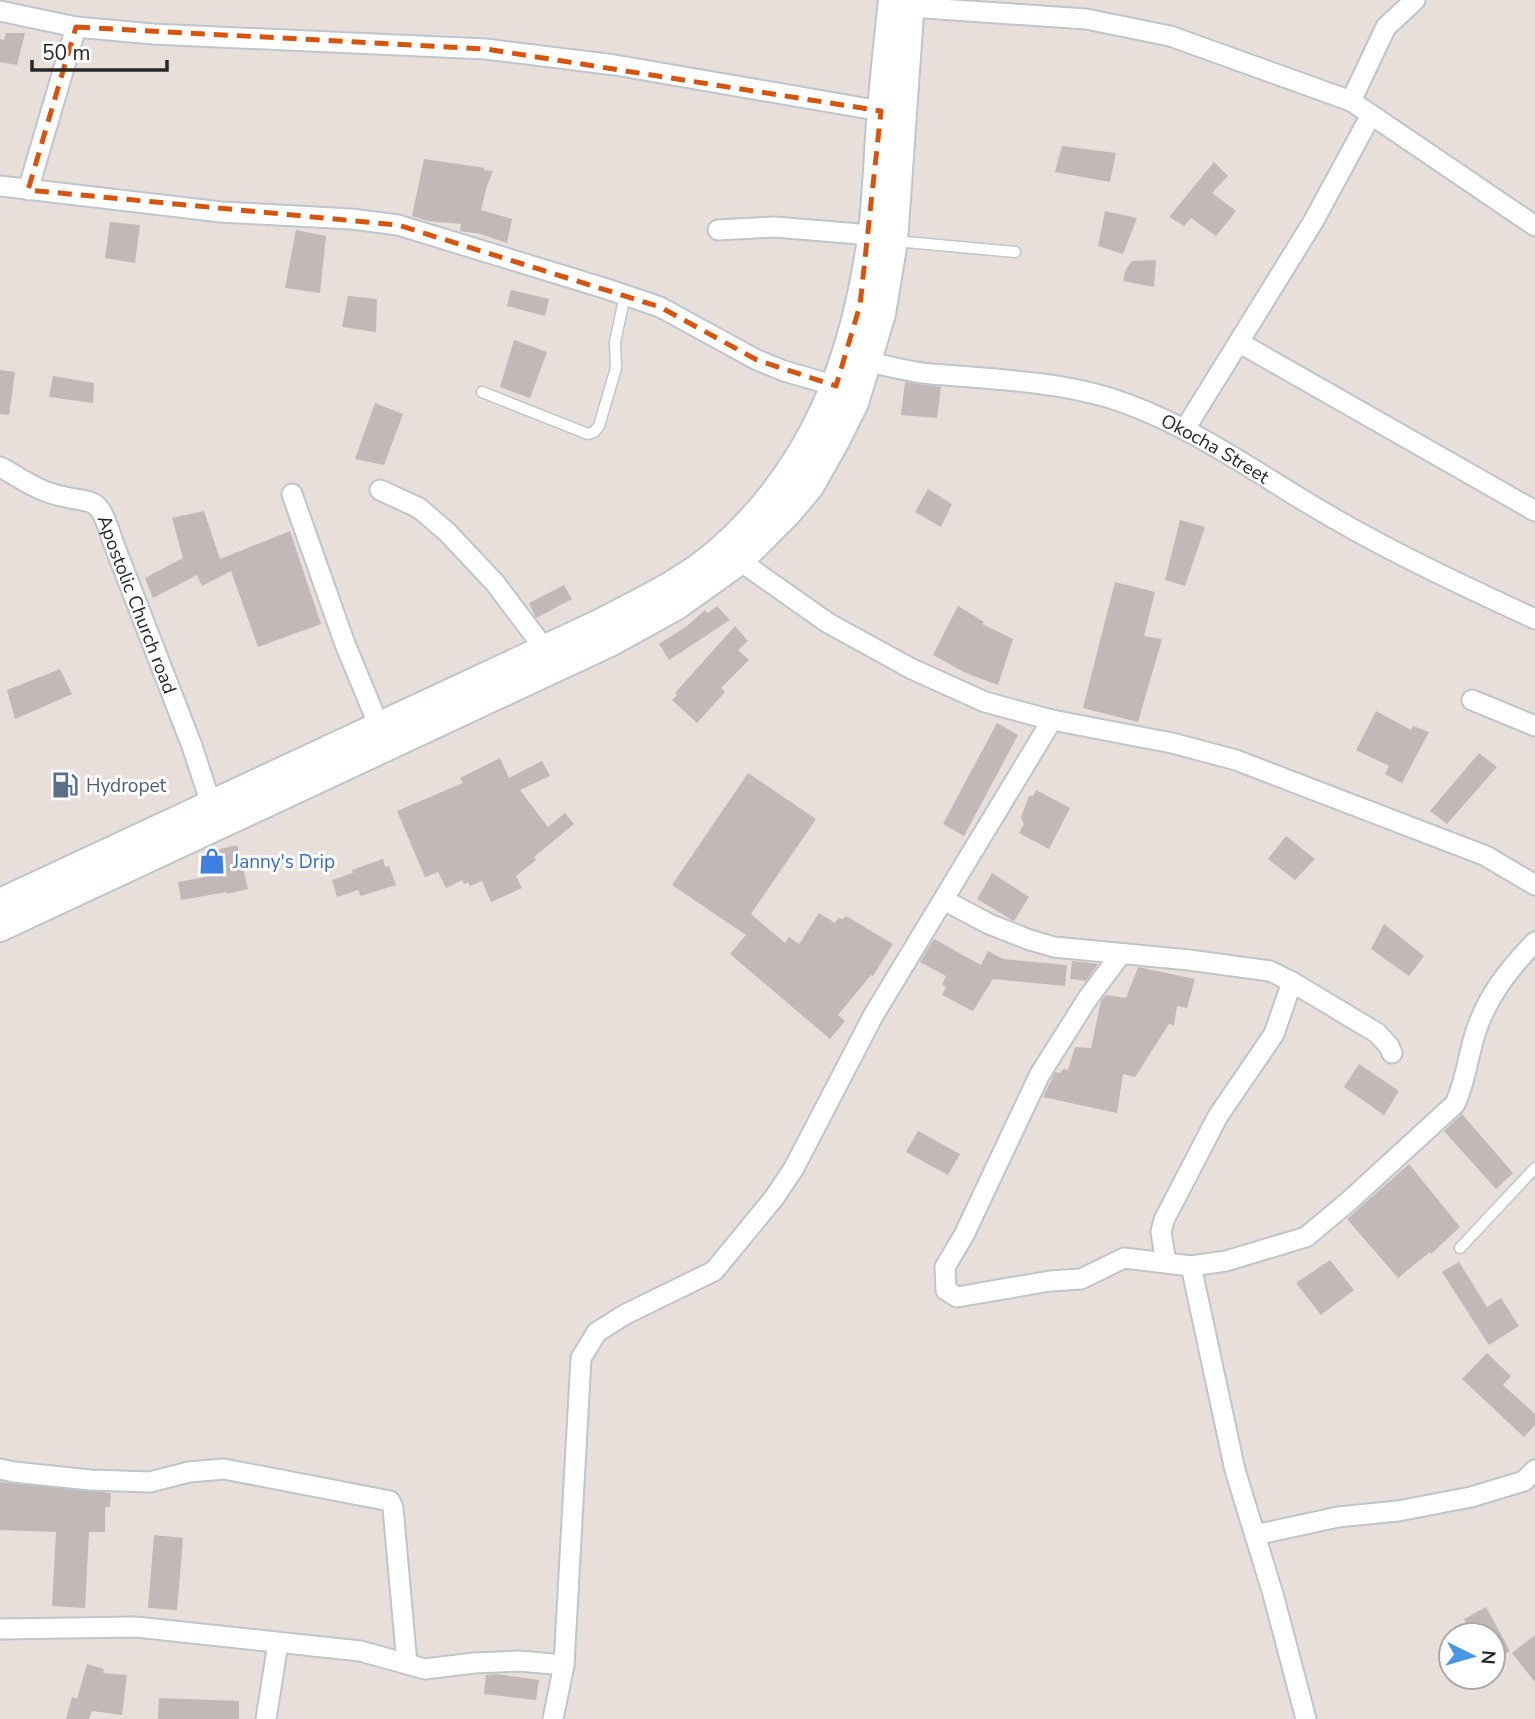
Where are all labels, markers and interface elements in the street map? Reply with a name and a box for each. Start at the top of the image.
scale bar [32,28,166,72]
text: 50 m [42,39,91,67]
street label: Okocha Street [1156,408,1274,490]
street label: Apostolic Church road [91,511,183,698]
fuel station icon: Hydropet [50,770,80,800]
place label: Hydropet [86,773,167,799]
shop icon: Janny's Drip [197,846,227,876]
place label: Janny's Drip [232,849,335,875]
north arrow [1437,1621,1507,1691]
text: N [1474,1649,1502,1666]

